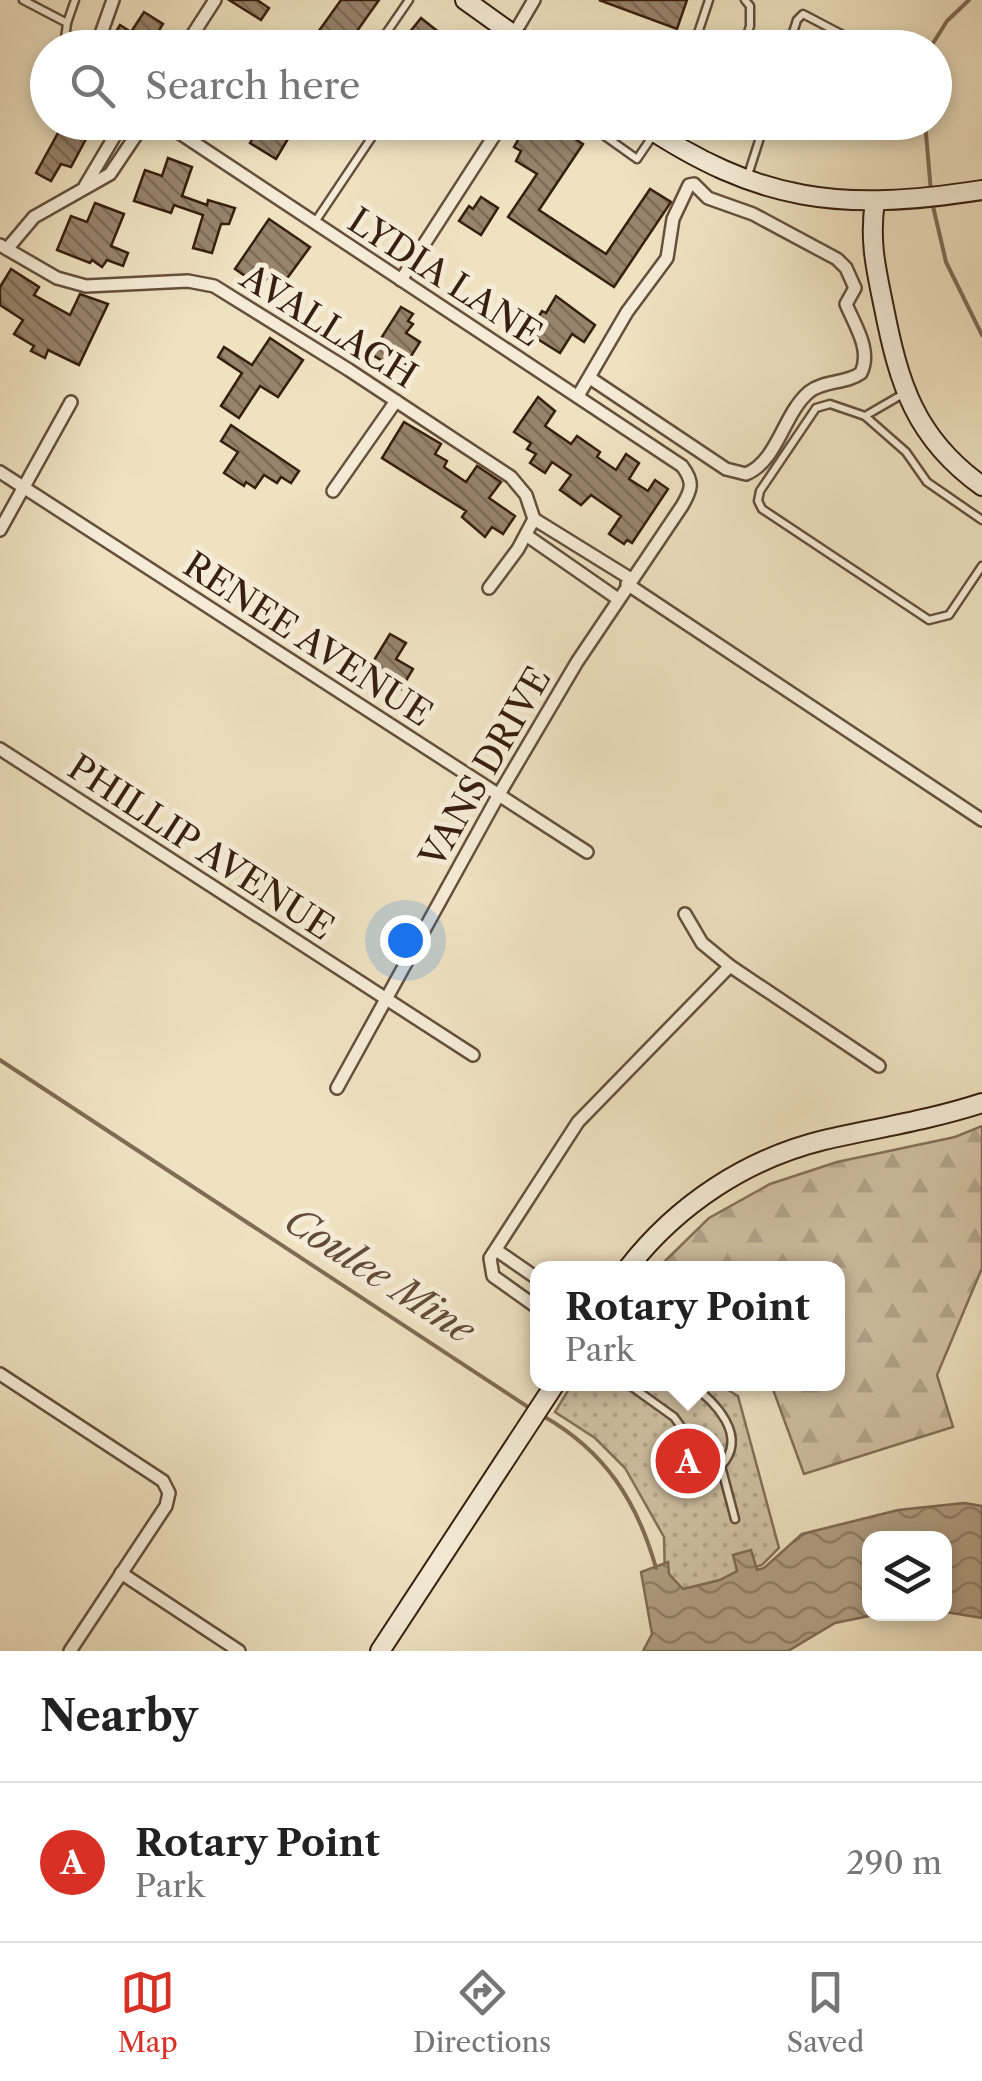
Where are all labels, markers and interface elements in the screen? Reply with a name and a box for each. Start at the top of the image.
search box [30,30,952,140]
icon: search [65,58,120,113]
text: Search here [145,62,360,109]
street label: LYDIA LANE [340,199,550,355]
street label: AVALLACH [232,254,425,397]
street label: RENEE AVENUE [176,543,440,735]
street label: VANS DRIVE [410,659,560,876]
street label: PHILLIP AVENUE [60,745,342,949]
your location [380,915,431,966]
water label: Coulee Mine [277,1196,485,1354]
popup [530,1261,845,1391]
text: Rotary Point [565,1283,810,1330]
text: Park [565,1330,635,1369]
pin: A [656,1424,720,1498]
map controls [862,1531,952,1621]
button: layers [862,1531,952,1621]
text: Nearby [40,1690,198,1742]
text: Rotary Point [135,1819,380,1866]
text: A [60,1843,85,1882]
text: 290 m [846,1843,942,1882]
text: Park [135,1866,205,1905]
tab: Map [118,1965,178,2059]
tab: Directions [413,1965,551,2059]
tab: Saved [787,1965,864,2059]

